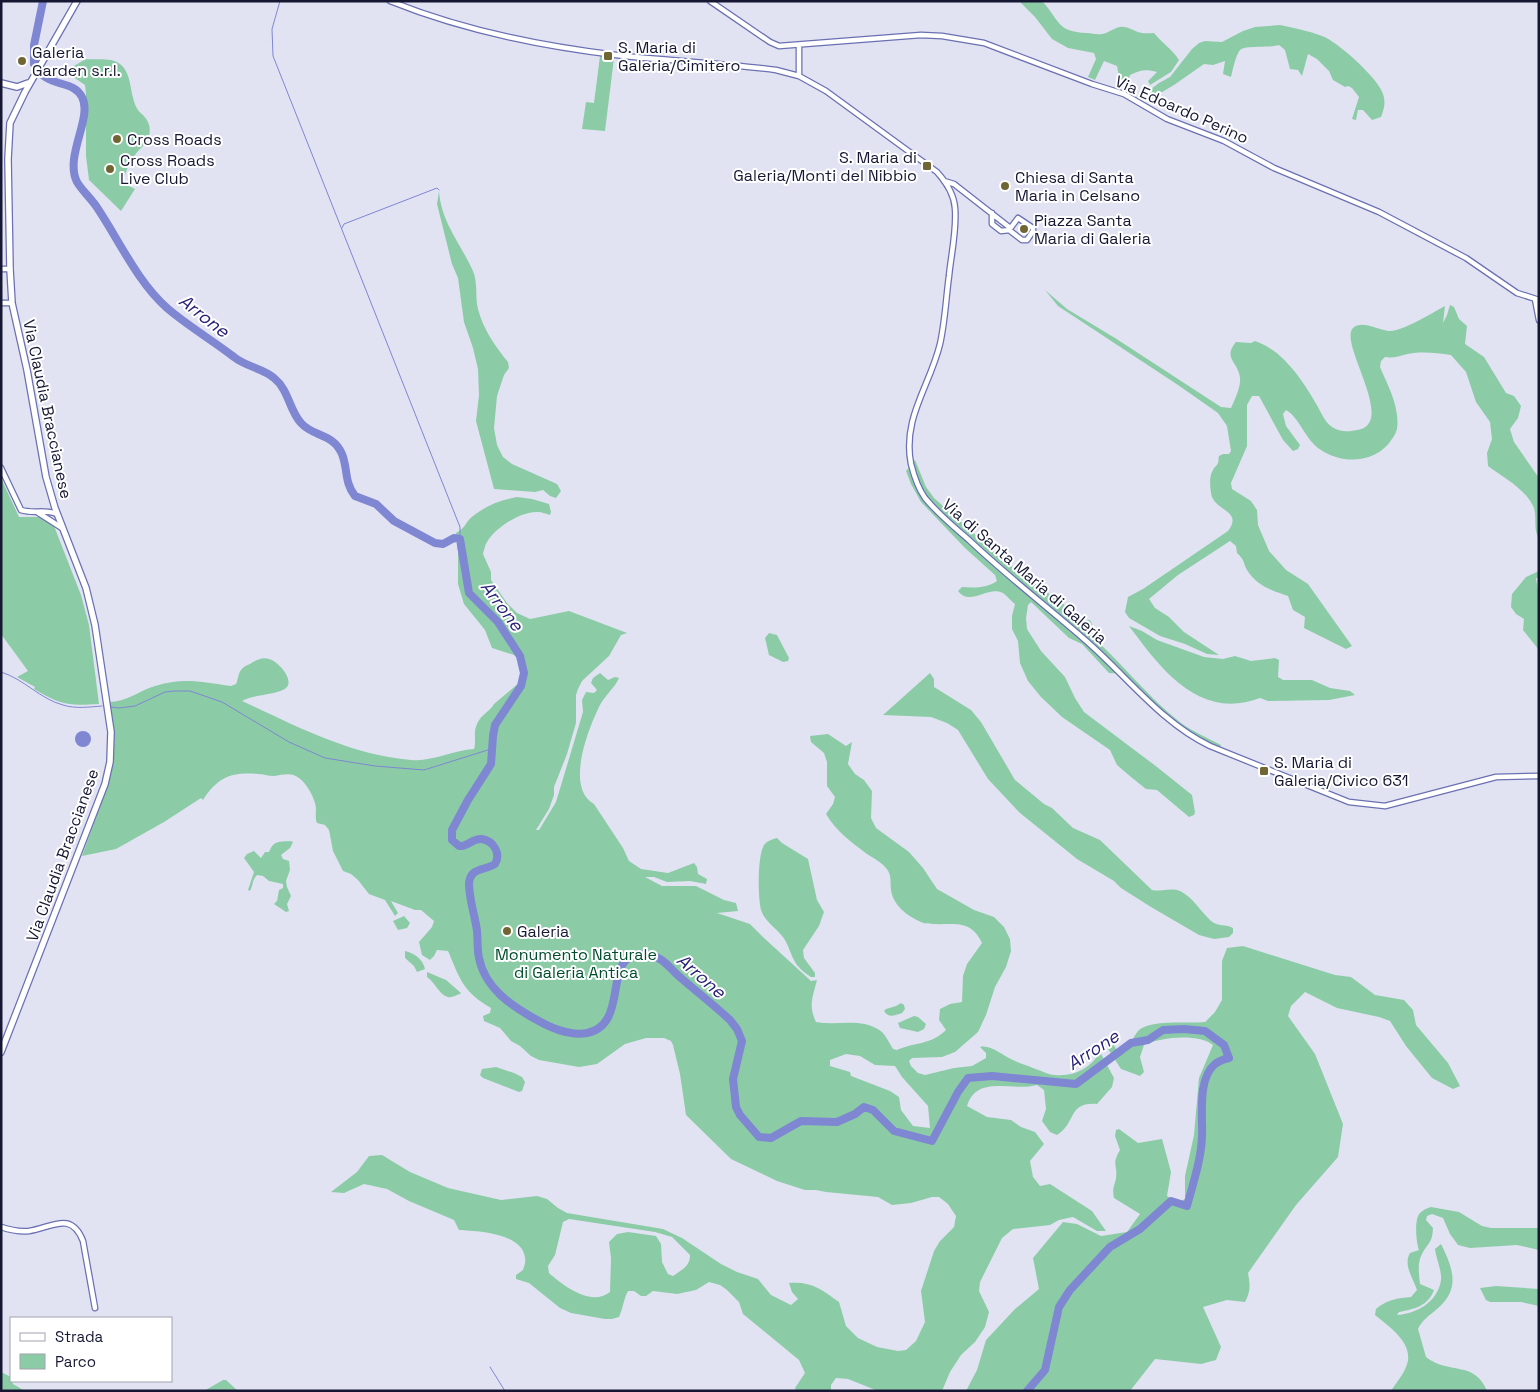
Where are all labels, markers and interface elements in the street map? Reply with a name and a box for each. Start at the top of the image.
place label: S. Maria di Galeria/Cimitero [618,37,740,76]
place label: Galeria Garden s.r.l. [32,42,121,81]
marker: S. Maria di Galeria/Cimitero [602,50,614,62]
marker: Galeria Garden s.r.l. [16,55,28,67]
street label: Via Edoardo Perino [1112,71,1252,148]
place label: Cross Roads [127,129,222,150]
marker: Cross Roads [111,133,123,145]
place label: S. Maria di Galeria/Monti del Nibbio [733,147,917,186]
place label: Cross Roads Live Club [120,150,215,189]
marker: S. Maria di Galeria/Monti del Nibbio [921,160,933,172]
marker: Cross Roads Live Club [104,163,116,175]
place label: Chiesa di Santa Maria in Celsano [1015,167,1140,206]
marker: Chiesa di Santa Maria in Celsano [999,180,1011,192]
place label: Piazza Santa Maria di Galeria [1034,210,1151,249]
marker: Piazza Santa Maria di Galeria [1018,223,1030,235]
water label: Arrone [175,289,235,343]
street label: Via Claudia Braccianese [18,318,77,501]
street label: Via di Santa Maria di Galeria [938,494,1111,649]
water label: Arrone [476,576,530,637]
place label: S. Maria di Galeria/Civico 631 [1274,752,1408,791]
marker: S. Maria di Galeria/Civico 631 [1258,765,1270,777]
street label: Via Claudia Braccianese [21,766,104,944]
place label: Galeria [517,921,569,942]
marker: Galeria [501,925,513,937]
park label: Monumento Naturale di Galeria Antica [495,944,657,983]
water label: Arrone [672,948,732,1004]
water label: Arrone [1062,1024,1124,1075]
legend [10,1317,172,1382]
text: Strada [55,1327,104,1346]
text: Parco [55,1352,96,1371]

